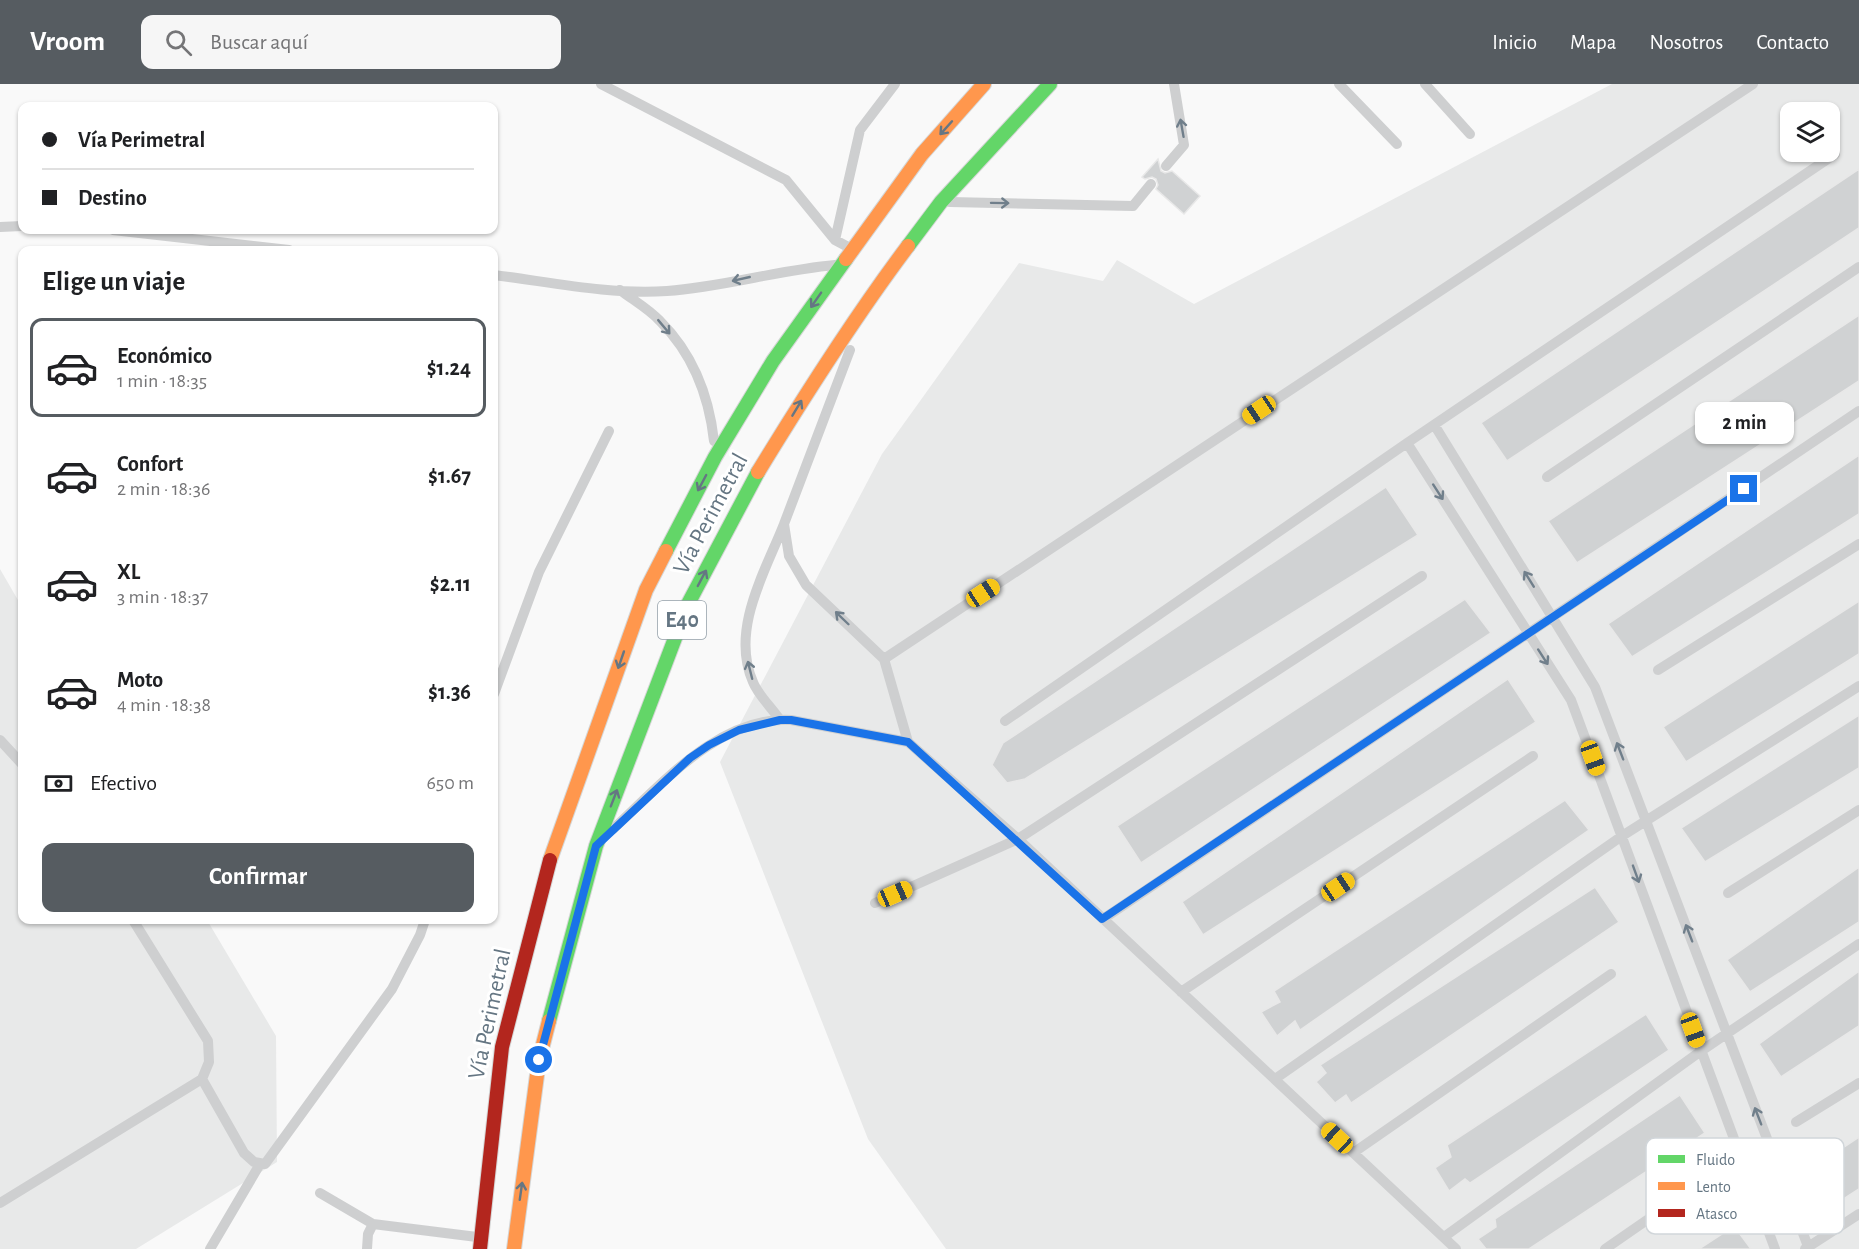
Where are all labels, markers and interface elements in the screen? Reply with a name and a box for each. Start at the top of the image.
search box [141,15,561,69]
icon: search [162,26,195,59]
text: Vroom [30,28,105,56]
text: Buscar aquí [210,31,308,53]
text: Inicio [1492,32,1537,53]
text: Mapa [1570,32,1617,53]
text: Nosotros [1650,32,1723,53]
text: Contacto [1756,32,1829,53]
map controls [1780,102,1840,162]
button: layers [1780,102,1840,162]
one-way arrow [1176,119,1187,138]
one-way arrow [939,120,953,135]
text: Vía Perimetral [78,129,205,151]
text: Destino [78,187,147,209]
one-way arrow [989,197,1009,209]
text: Elige un viaje [42,268,185,295]
one-way arrow [732,273,751,285]
one-way arrow [810,292,822,308]
one-way arrow [658,319,671,335]
icon: car [45,341,99,395]
text: Económico [117,345,212,367]
text: $1.24 [427,357,471,379]
text: 1 min · 18:35 [117,371,207,391]
car [1239,392,1279,428]
one-way arrow [791,400,803,417]
callout: 2 min [1694,402,1794,444]
text: 2 min [1722,413,1767,433]
icon: car [45,449,99,503]
street label: Vía Perimetral [669,450,753,578]
text: Confort [117,453,183,475]
text: $1.67 [428,465,471,487]
one-way arrow [696,474,707,492]
route end [1730,475,1757,502]
text: 2 min · 18:36 [117,479,210,499]
one-way arrow [1433,483,1445,500]
icon: car [45,557,99,611]
text: XL [117,561,140,583]
one-way arrow [696,570,708,587]
one-way arrow [1523,571,1535,588]
text: $2.11 [430,573,471,595]
car [963,576,1003,610]
text: 3 min · 18:37 [117,587,208,607]
road number: E40 [658,601,706,639]
one-way arrow [834,611,849,625]
one-way arrow [1537,648,1550,665]
one-way arrow [614,650,625,669]
one-way arrow [743,661,755,680]
icon: car [45,665,99,719]
text: Moto [117,669,163,691]
text: $1.36 [428,681,471,703]
text: 4 min · 18:38 [117,695,211,715]
car [1578,738,1608,778]
one-way arrow [1614,742,1625,761]
icon: cash [42,767,75,800]
text: Efectivo [90,772,157,794]
text: 650 m [426,773,474,793]
one-way arrow [609,789,620,808]
button: Confirmar [42,843,474,912]
one-way arrow [1631,864,1642,883]
car [1318,869,1358,905]
car [875,878,915,910]
one-way arrow [1683,925,1694,943]
street label: Vía Perimetral [464,946,516,1082]
car [1678,1010,1708,1050]
route start [525,1046,552,1073]
one-way arrow [1752,1107,1763,1126]
car [1318,1119,1356,1157]
legend [1646,1138,1844,1234]
text: Fluido [1696,1152,1735,1168]
text: Lento [1696,1179,1731,1195]
one-way arrow [516,1182,527,1201]
text: Atasco [1696,1206,1738,1222]

